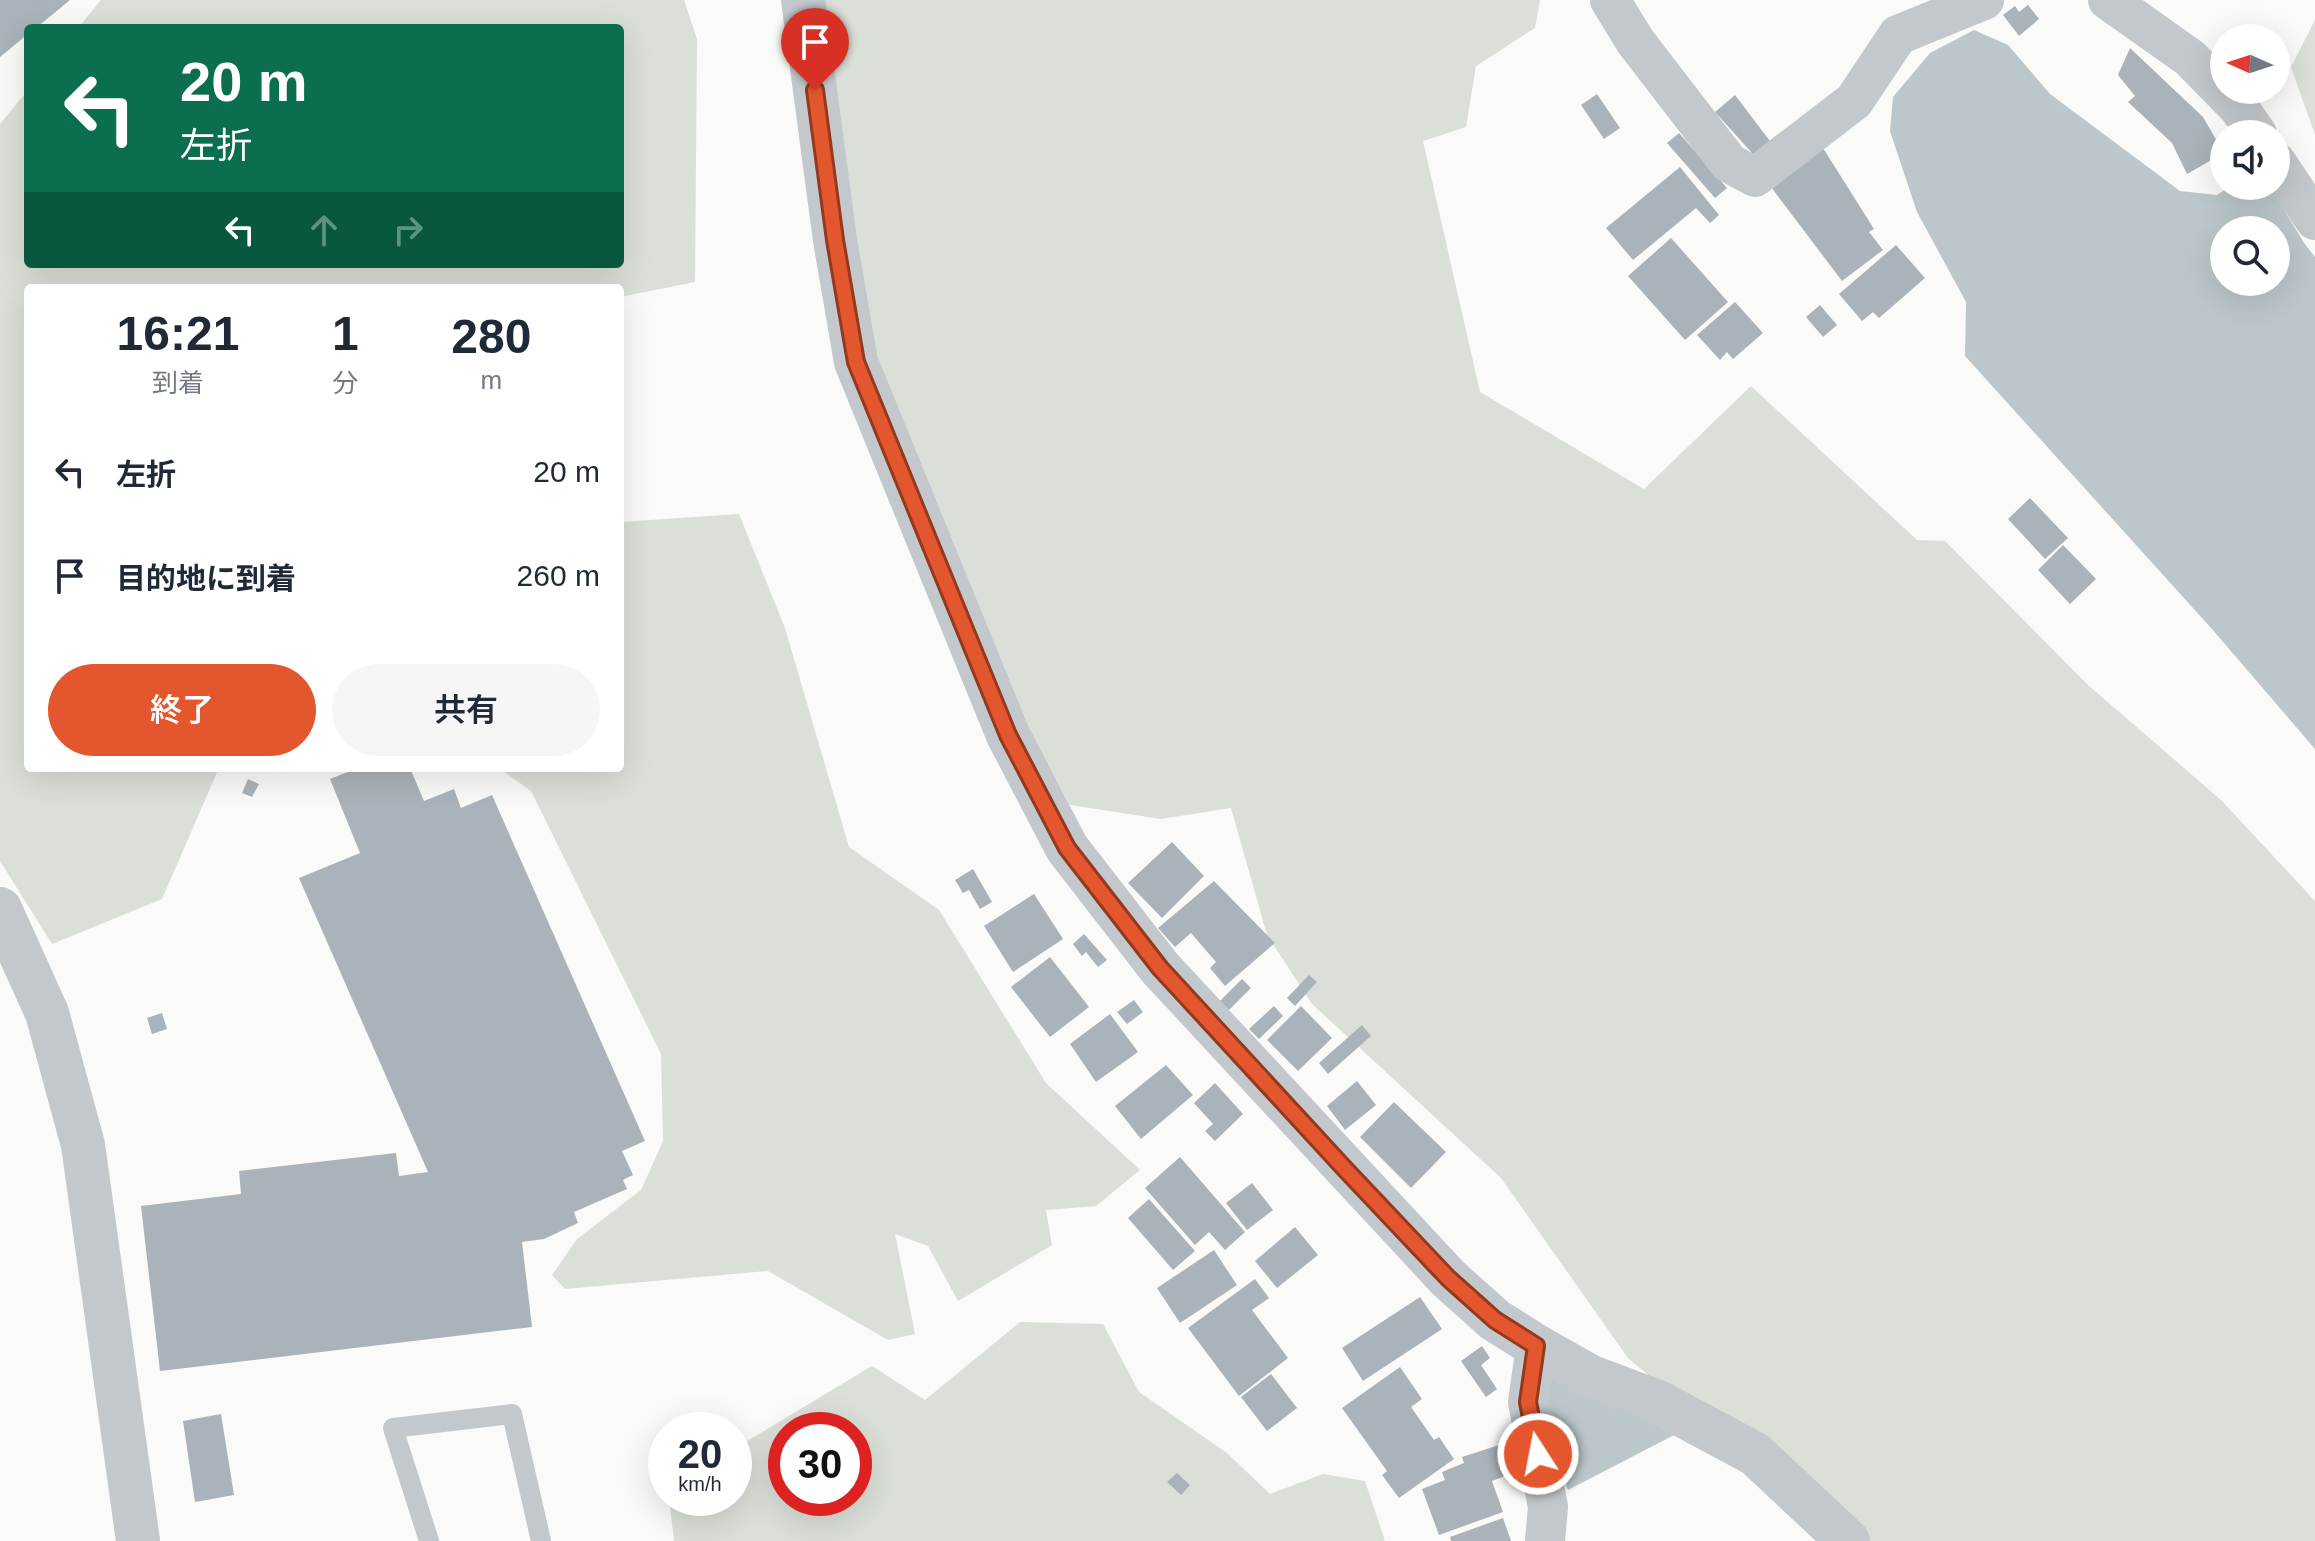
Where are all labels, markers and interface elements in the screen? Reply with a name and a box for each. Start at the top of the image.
pin [781,8,849,90]
icon: arrive [793,20,837,64]
north arrow [2210,24,2290,104]
map controls [2210,24,2290,296]
text: 20 m [180,50,308,113]
icon: left [48,56,152,160]
button: sound [2210,120,2290,200]
text: 左折 [180,125,252,166]
icon: left [218,208,262,252]
icon: ahead [302,208,346,252]
icon: right [386,208,430,252]
button: search [2210,216,2290,296]
text: 16:21 [117,307,239,360]
text: 1 [332,307,359,360]
text: 280 [451,310,531,363]
text: m [481,365,502,395]
text: 到着 [152,368,204,398]
text: 分 [332,368,358,398]
icon: left [48,450,92,494]
text: 20 m [533,455,600,488]
text: 左折 [116,458,176,491]
icon: arrive [48,554,92,598]
text: 260 m [517,559,600,592]
text: 目的地に到着 [116,562,296,595]
button: 終了 [48,664,316,756]
button: 共有 [332,664,600,756]
speed limit sign: 30 [768,1412,872,1516]
position arrow [1496,1412,1580,1496]
text: 20 [678,1432,722,1476]
text: km/h [678,1473,722,1495]

